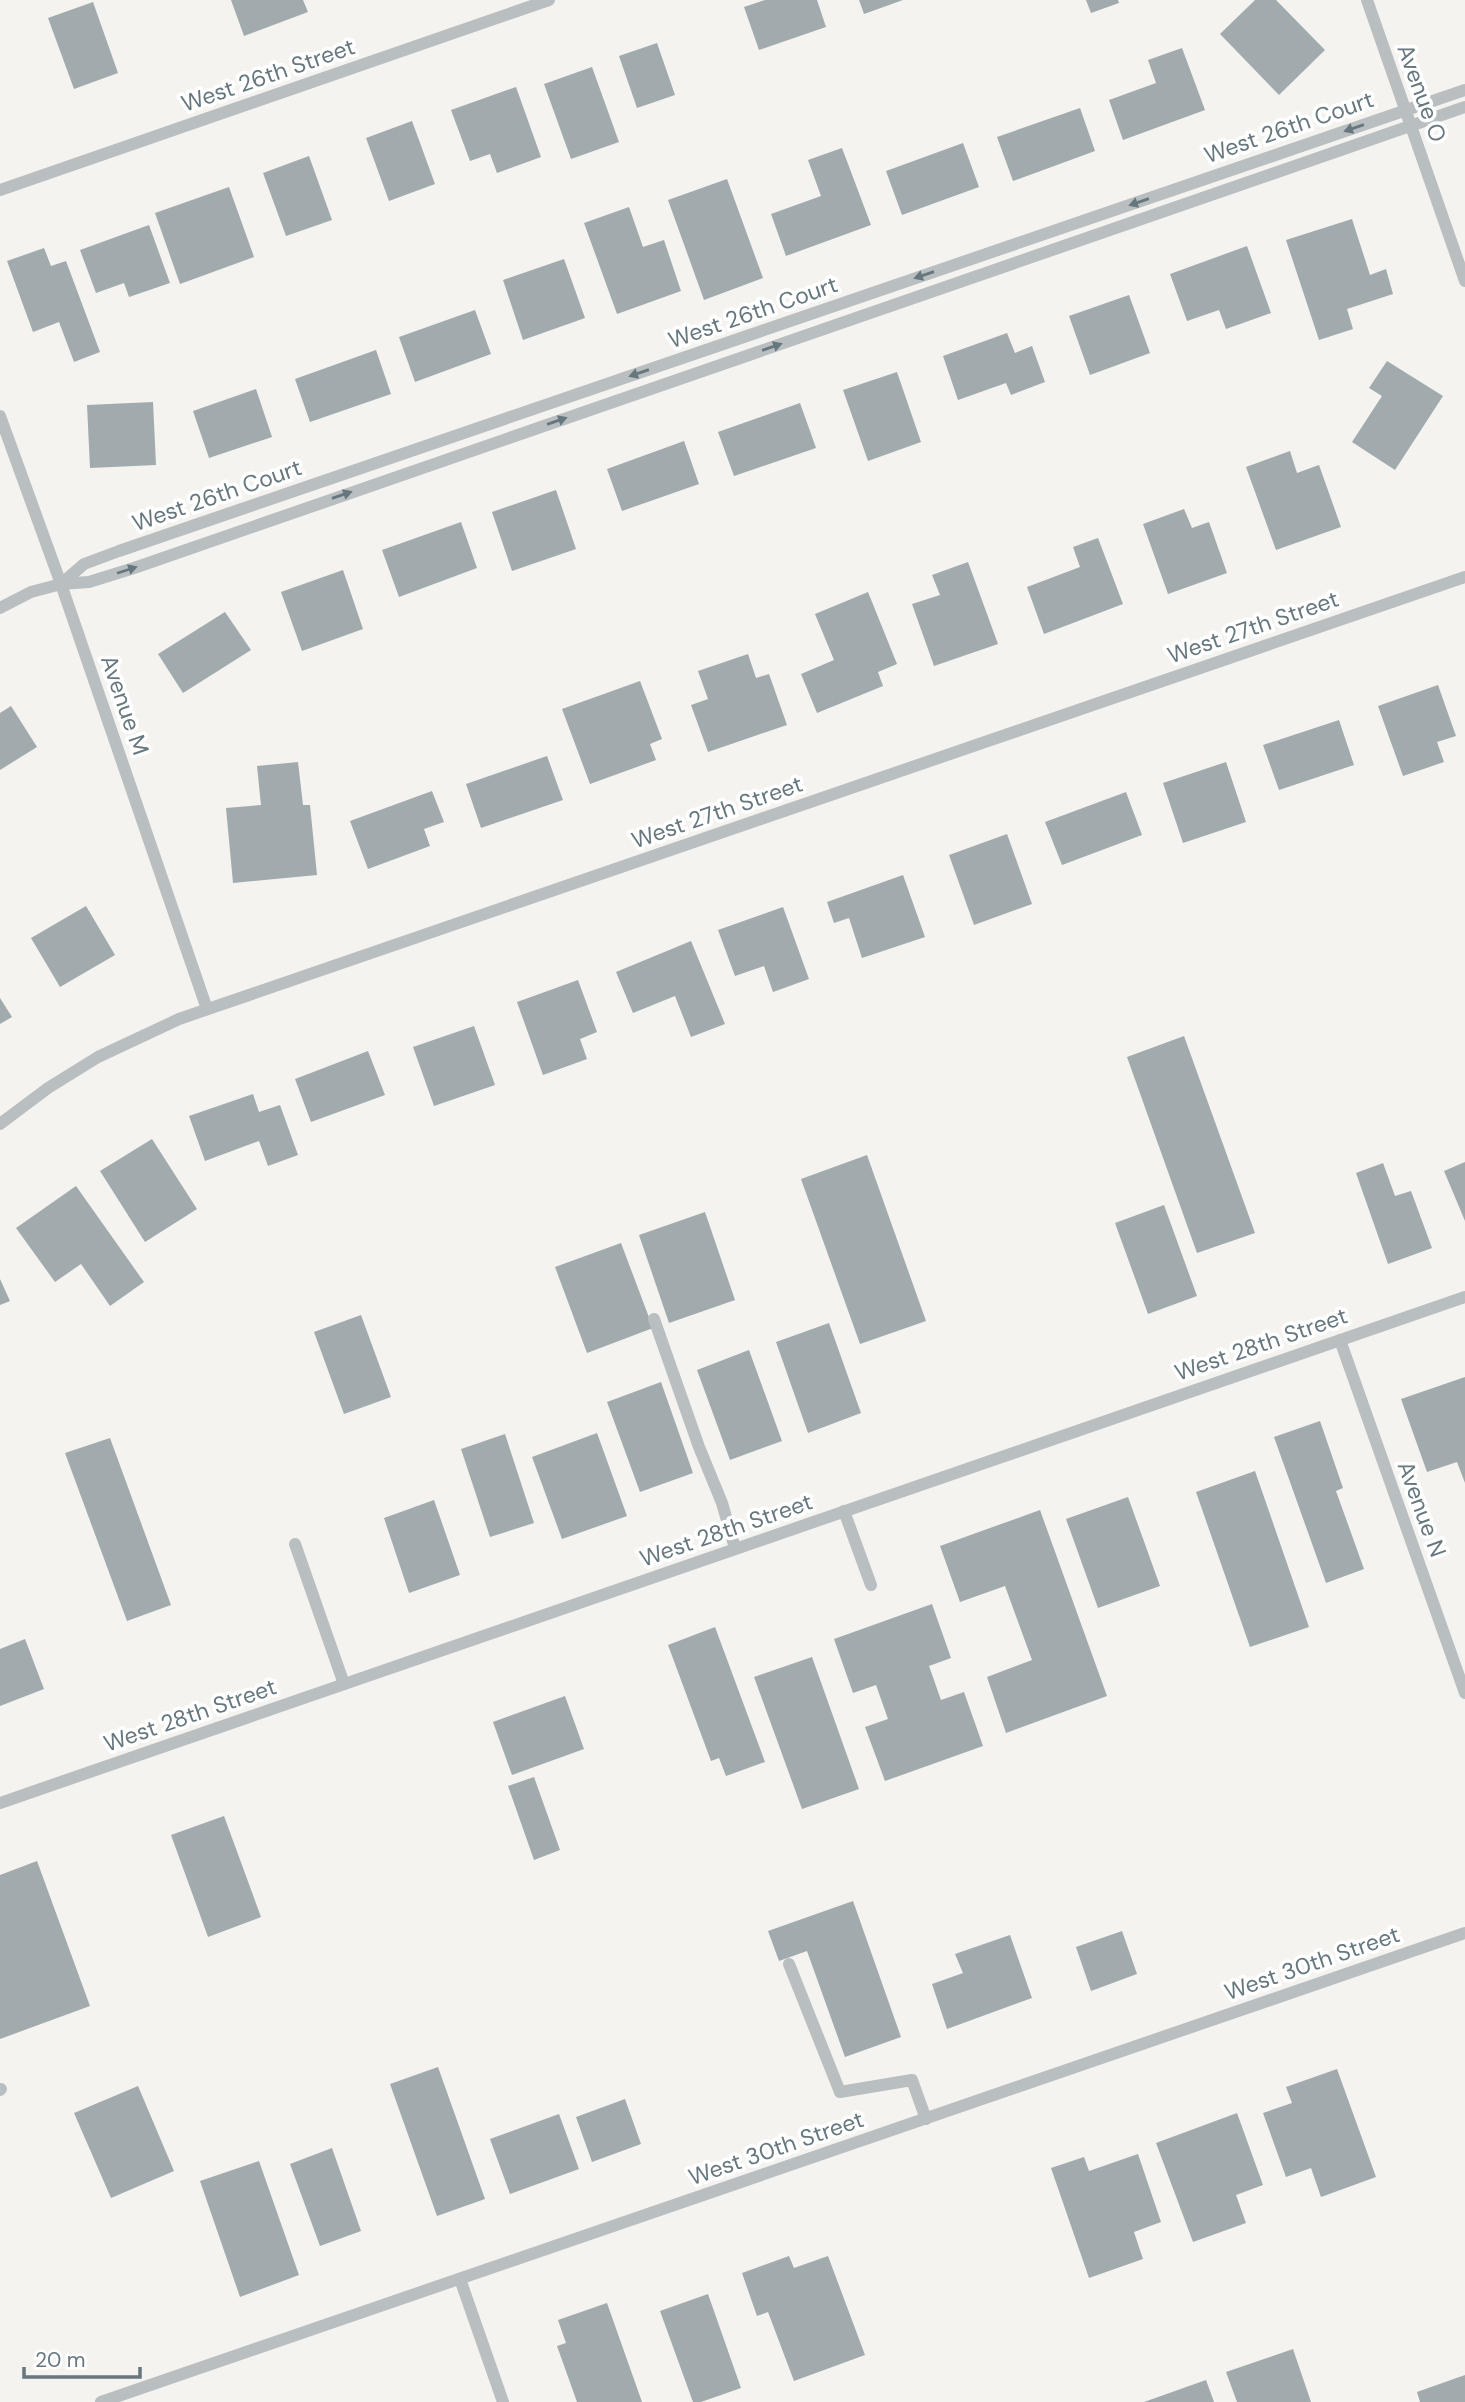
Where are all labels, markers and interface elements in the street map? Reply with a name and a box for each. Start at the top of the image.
street label: West 26th Street [177,31,359,119]
street label: Avenue O [1390,40,1454,146]
street label: West 26th Court [1200,84,1378,170]
one-way arrow [1343,123,1364,134]
one-way arrow [1128,197,1149,207]
street label: West 26th Court [664,269,842,355]
one-way arrow [913,270,934,281]
one-way arrow [761,341,782,352]
one-way arrow [628,368,649,379]
one-way arrow [546,415,567,426]
street label: West 26th Court [128,452,306,538]
one-way arrow [331,489,352,500]
one-way arrow [116,564,137,575]
street label: West 27th Street [1163,584,1343,670]
street label: Avenue M [94,651,156,759]
street label: West 27th Street [627,769,807,855]
street label: West 28th Street [1171,1300,1351,1388]
street label: Avenue N [1391,1457,1453,1561]
street label: West 28th Street [636,1486,816,1574]
street label: West 28th Street [100,1671,280,1759]
street label: West 30th Street [1221,1919,1403,2007]
street label: West 30th Street [685,2104,867,2192]
scale bar [24,2336,140,2380]
text: 20 m [35,2346,86,2374]

